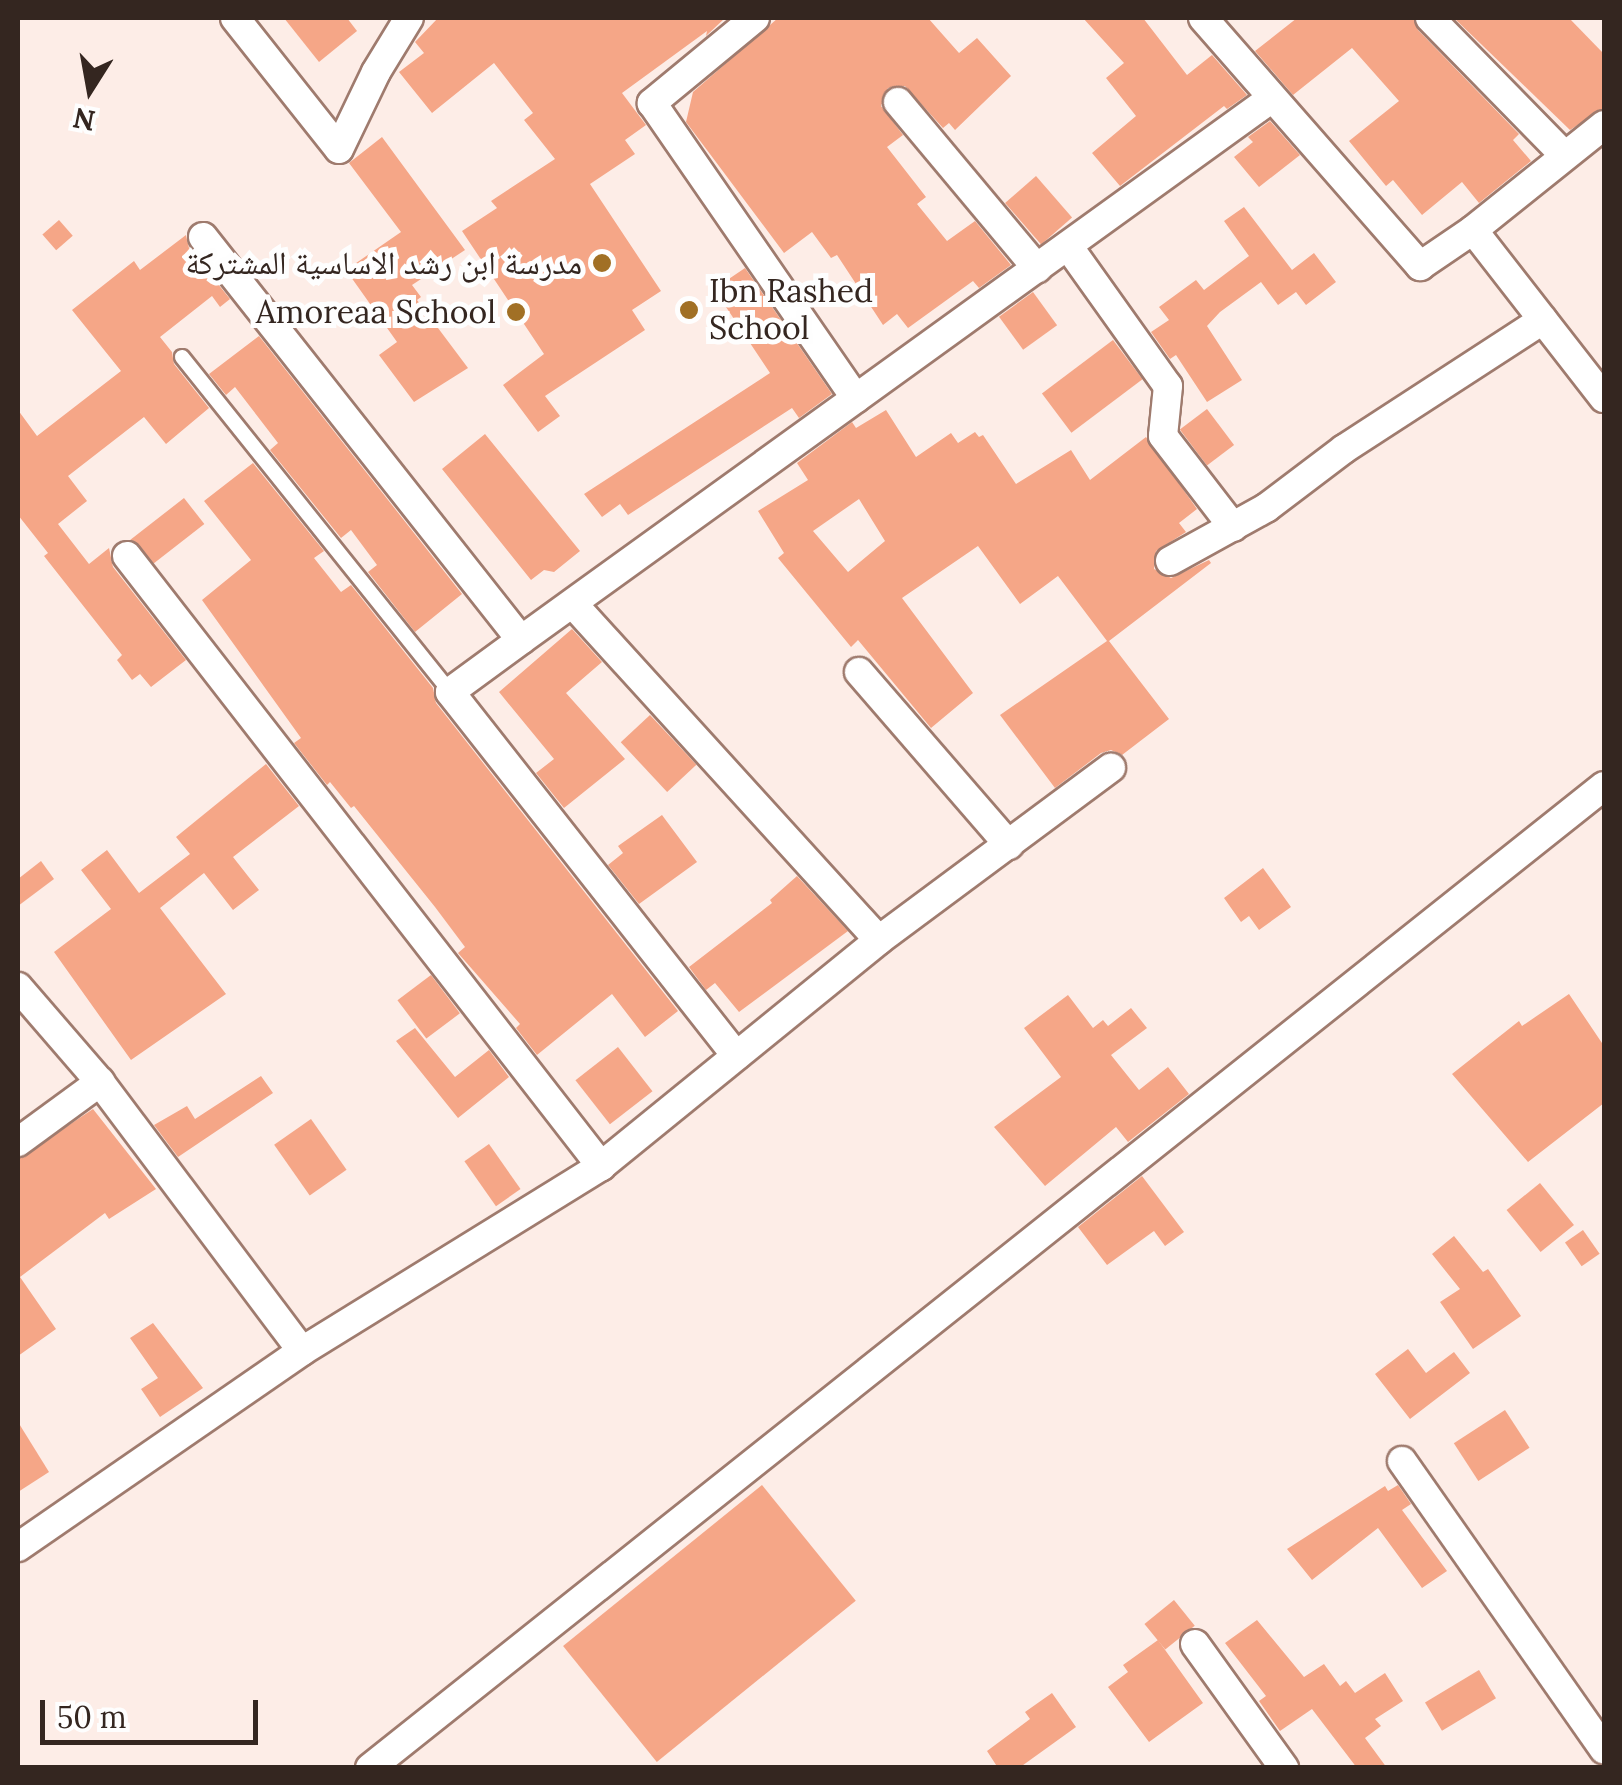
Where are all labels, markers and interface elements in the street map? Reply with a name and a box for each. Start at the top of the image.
north arrow [40,40,140,140]
text: N [70,100,98,139]
place label: مدرسة ابن رشد الاساسية المشتركة [186,244,582,282]
marker: مدرسة ابن رشد الاساسية المشتركة [591,252,613,274]
place label: Ibn Rashed School [709,273,873,348]
place label: Amoreaa School [256,293,496,331]
marker: Ibn Rashed School [678,299,700,321]
marker: Amoreaa School [505,301,527,323]
scale bar [45,1680,262,1742]
text: 50 m [57,1698,127,1736]

